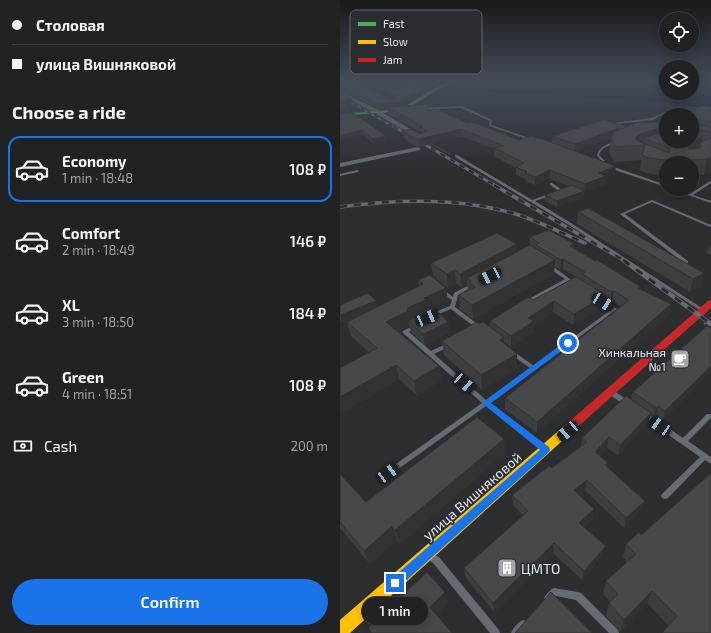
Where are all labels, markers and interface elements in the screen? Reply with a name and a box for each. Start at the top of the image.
legend [350,10,482,74]
map controls [659,12,699,196]
button: locate [659,12,699,52]
text: Столовая [36,16,105,34]
text: Fast [383,17,405,30]
text: Slow [383,35,408,48]
text: Jam [383,53,402,66]
text: улица Вишняковой [36,55,176,73]
button: layers [659,60,699,100]
text: Choose a ride [12,101,126,123]
button: + [659,108,699,148]
icon: car [14,151,50,187]
text: Economy [62,152,127,170]
button: − [659,156,699,196]
text: 108 ₽ [289,160,326,178]
text: 1 min · 18:48 [62,170,133,186]
icon: car [14,223,50,259]
text: Comfort [62,224,120,242]
text: 146 ₽ [290,232,326,250]
text: 2 min · 18:49 [62,242,135,258]
car [477,265,503,287]
car [590,291,616,313]
icon: car [14,295,50,331]
text: XL [62,296,80,314]
text: 184 ₽ [289,304,326,322]
car [414,308,440,328]
text: 3 min · 18:50 [62,314,134,330]
route start [559,334,577,352]
place label: Хинкальная №1 [598,345,666,373]
cafe icon: Хинкальная №1 [669,348,691,370]
icon: car [14,367,50,403]
text: Green [62,368,104,386]
car [451,371,477,395]
text: 108 ₽ [289,376,326,394]
text: 4 min · 18:51 [62,386,132,402]
car [647,414,673,438]
car [555,419,581,443]
icon: cash [12,435,34,457]
text: Cash [44,437,77,455]
text: 200 m [291,438,328,454]
street label: улица Вишняковой [419,448,525,544]
car [375,461,401,485]
building icon: ЦМТО [496,557,518,579]
place label: ЦМТО [521,560,560,577]
route end [386,574,404,592]
button: Confirm [12,579,328,625]
callout: 1 min [362,597,428,625]
text: 1 min [380,603,410,619]

